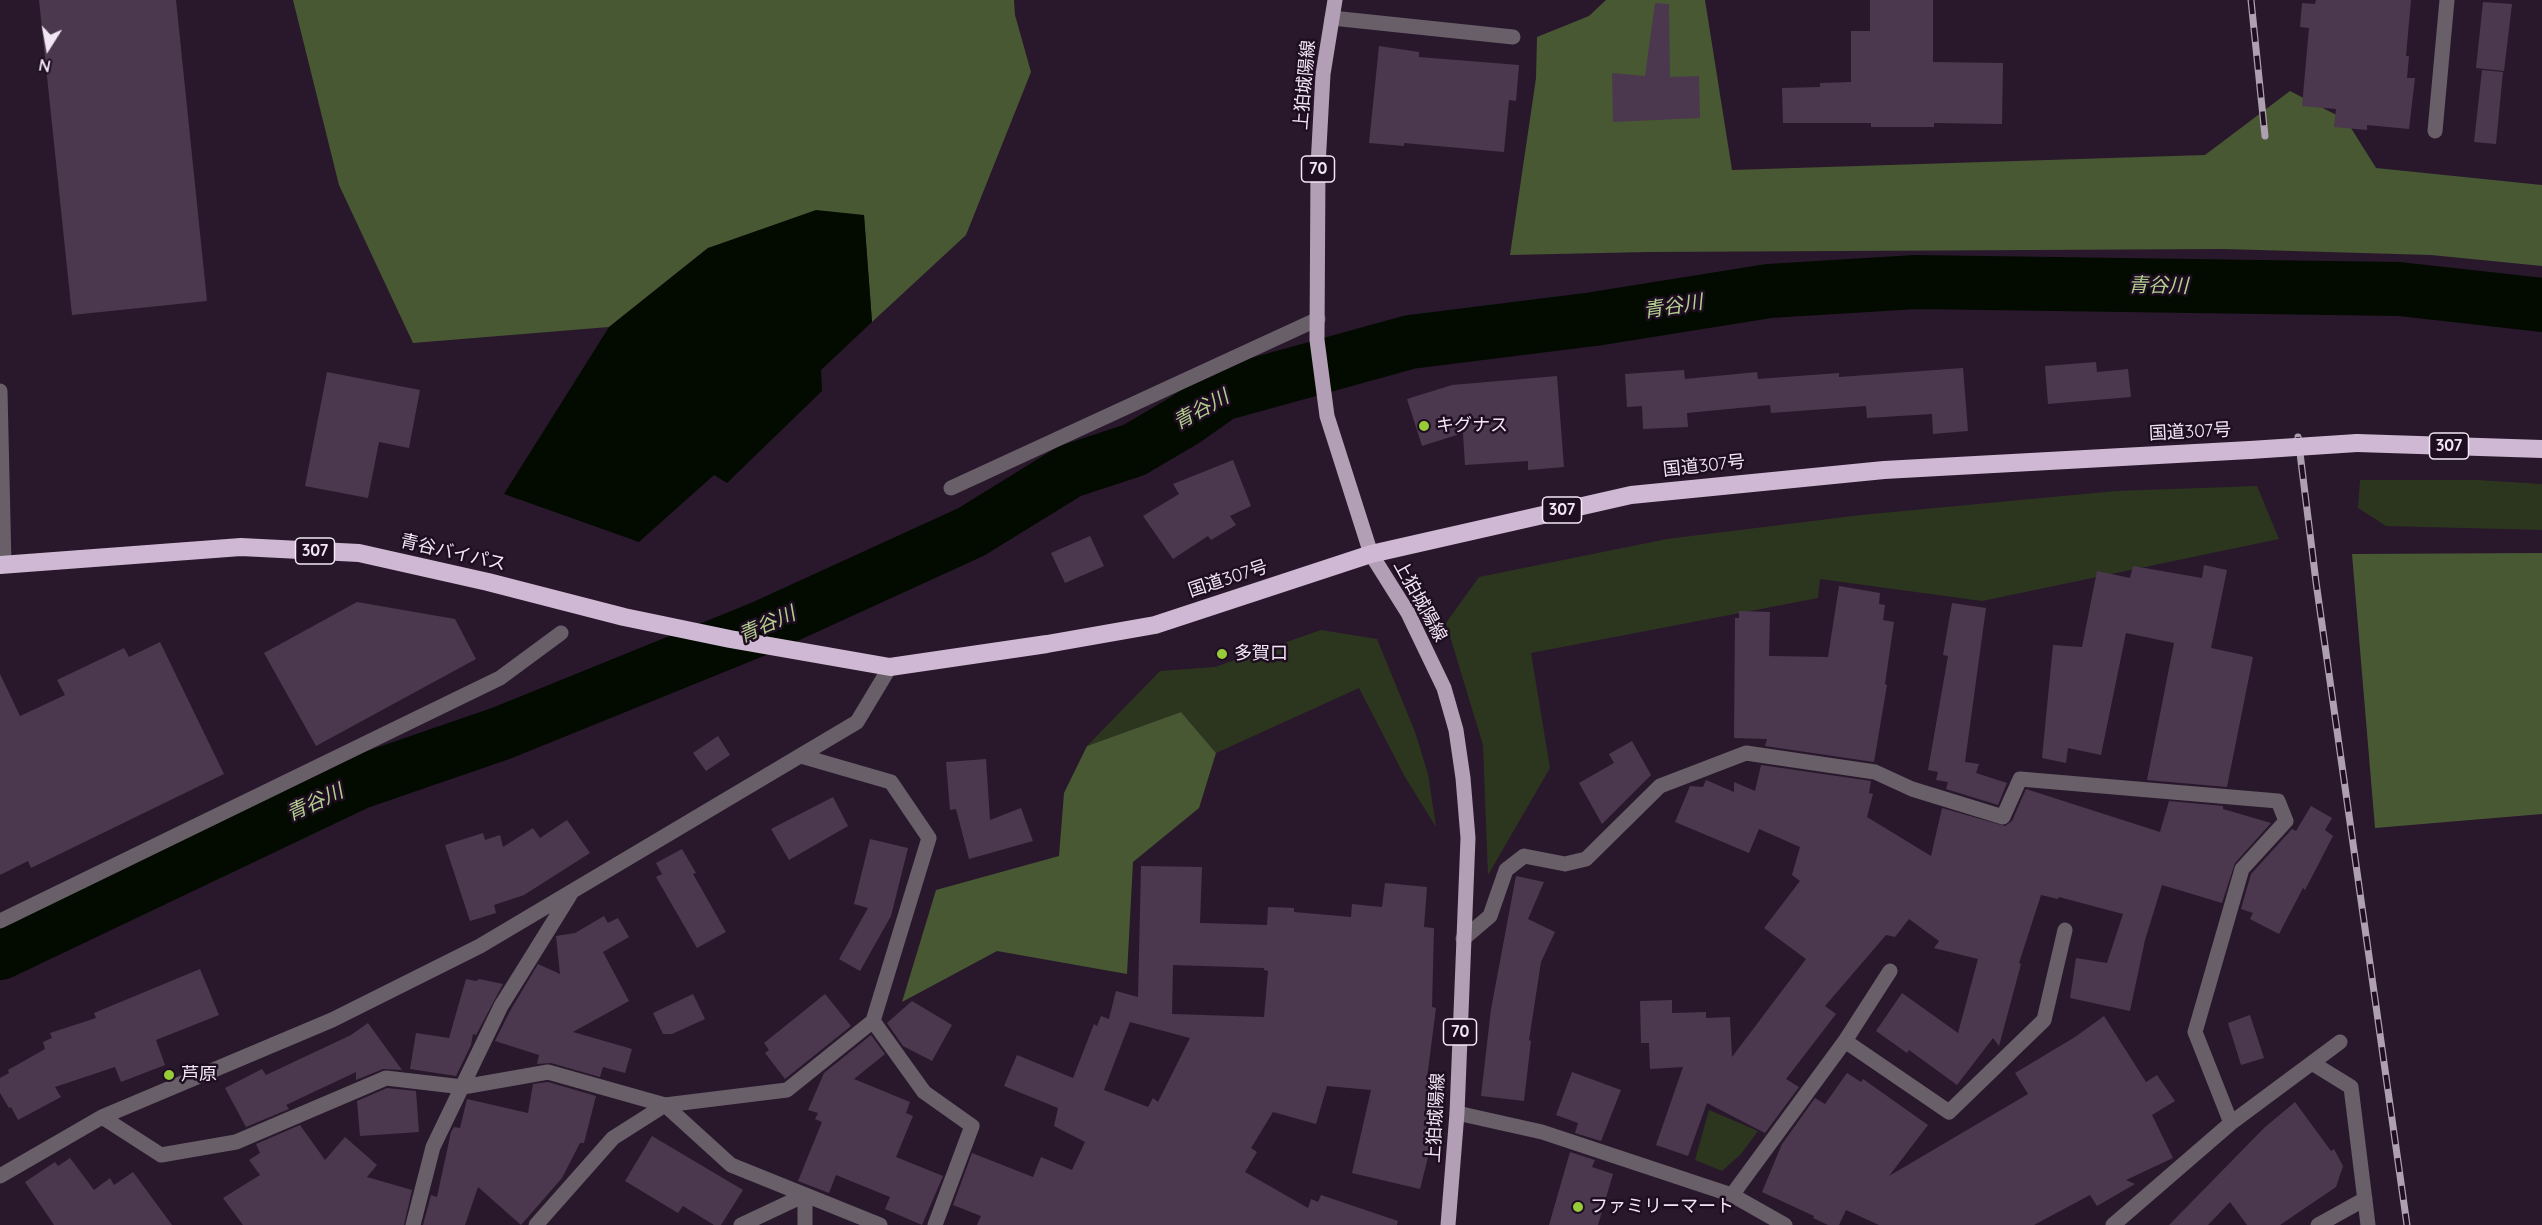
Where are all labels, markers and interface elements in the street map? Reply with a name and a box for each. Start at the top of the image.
north arrow [18,18,78,78]
street label: 上狛城陽線 [1290,39,1320,131]
text: N [37,55,52,77]
road number: 70 [1302,156,1334,182]
water label: 青谷川 [2128,273,2188,299]
water label: 青谷川 [1641,290,1705,324]
water label: 青谷川 [1169,385,1233,435]
place label: キグナス [1436,415,1508,437]
marker: キグナス [1417,419,1431,433]
street label: 国道307号 [2148,419,2232,445]
road number: 307 [2430,433,2468,459]
street label: 国道307号 [1662,451,1746,481]
road number: 307 [1542,497,1582,523]
street label: 青谷バイパス [398,530,508,576]
road number: 307 [296,538,334,564]
street label: 国道307号 [1185,556,1271,602]
street label: 上狛城陽線 [1389,556,1451,646]
water label: 青谷川 [735,602,799,648]
place label: 多賀口 [1234,643,1288,665]
marker: 多賀口 [1215,647,1229,661]
water label: 青谷川 [283,779,347,827]
road number: 70 [1444,1019,1476,1045]
place label: 芦原 [181,1064,217,1086]
marker: 芦原 [162,1068,176,1082]
street label: 上狛城陽線 [1423,1072,1449,1164]
place label: ファミリーマート [1590,1196,1734,1218]
marker: ファミリーマート [1571,1200,1585,1214]

